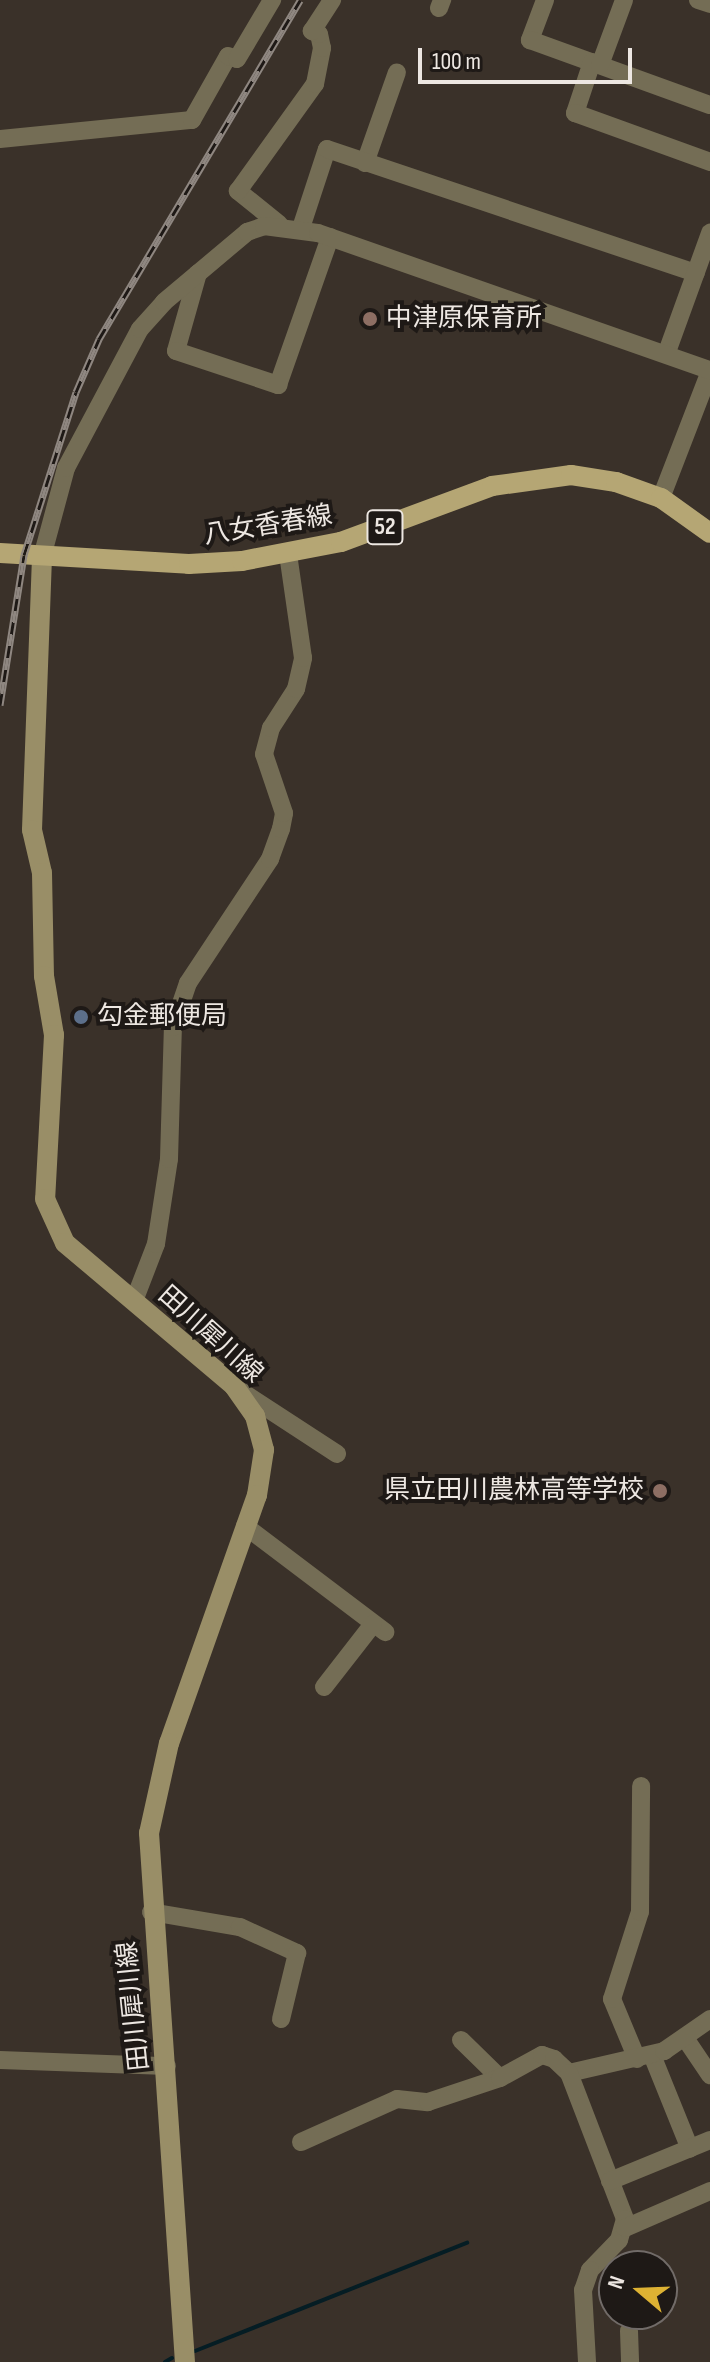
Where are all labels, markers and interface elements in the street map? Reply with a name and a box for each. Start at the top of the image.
scale bar [422,32,636,82]
text: 100 m [432,47,481,76]
place label: 中津原保育所 [386,303,542,335]
marker: 中津原保育所 [361,310,379,328]
street label: 八女香春線 [201,500,335,552]
road number: 52 [365,507,405,547]
place label: 勾金郵便局 [97,1001,227,1033]
marker: 勾金郵便局 [72,1008,90,1026]
street label: 田川犀川線 [151,1280,269,1390]
place label: 県立田川農林高等学校 [384,1475,644,1507]
marker: 県立田川農林高等学校 [651,1482,669,1500]
street label: 田川犀川線 [112,1940,156,2072]
north arrow [598,2250,678,2330]
text: N [602,2273,631,2293]

